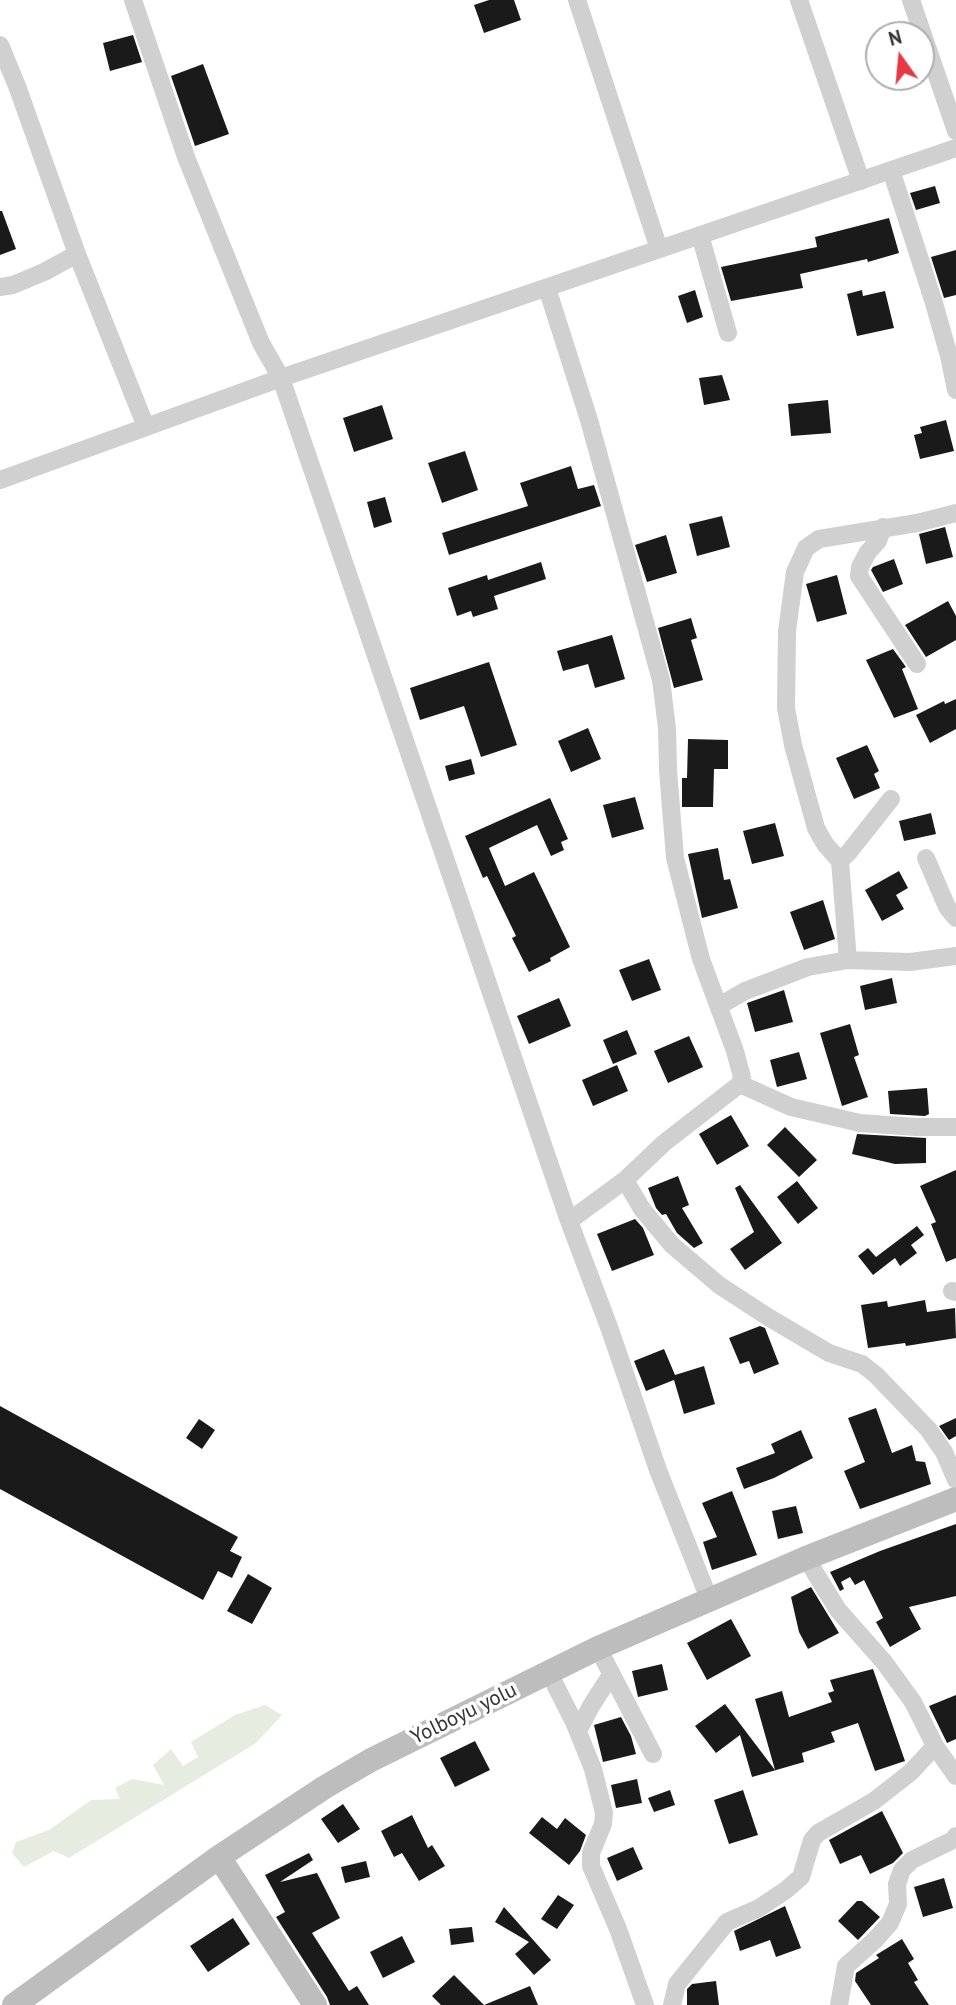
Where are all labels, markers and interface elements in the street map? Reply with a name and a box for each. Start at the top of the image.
north arrow [865,21,935,91]
text: N [886,24,904,51]
street label: Yolboyu yolu [407,1678,521,1750]

